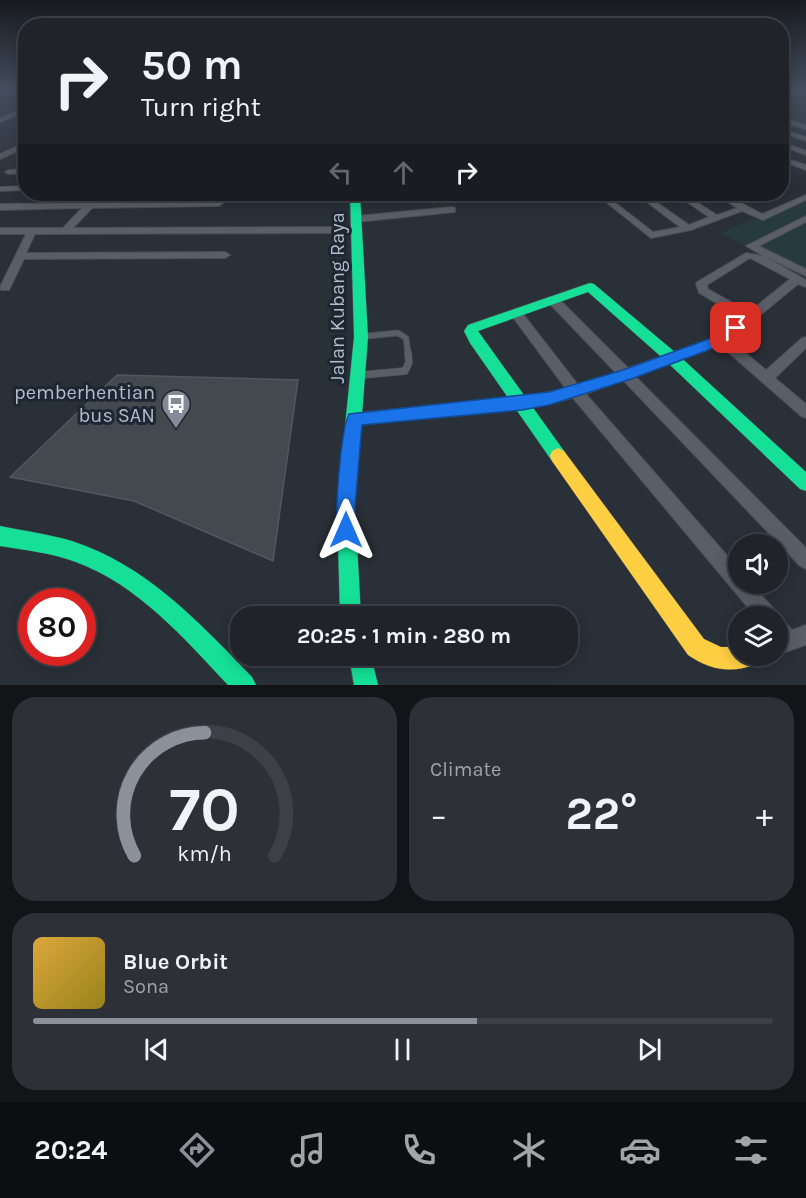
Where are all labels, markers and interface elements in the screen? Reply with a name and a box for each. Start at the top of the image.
text: 50 m [141,40,243,90]
icon: right [42,42,120,120]
text: Turn right [141,91,261,123]
icon: left [324,156,357,189]
icon: ahead [387,156,420,189]
icon: right [450,156,483,189]
street label: Jalan Kubang Raya [326,212,349,384]
pin [710,302,761,353]
icon: arrive [719,311,752,344]
place label: pemberhentian bus SAN [14,381,155,427]
bus stop icon: pemberhentian bus SAN [160,388,192,430]
position arrow [314,498,378,562]
map controls [728,534,788,666]
button: sound [728,534,788,594]
speed limit sign: 80 [18,588,96,666]
button: layers [728,606,788,666]
text: 20:25 · 1 min · 280 m [297,623,511,649]
text: Climate [430,758,501,781]
text: 70 [169,773,240,846]
text: 22° [566,788,637,840]
text: − [430,796,447,834]
text: + [756,796,773,834]
text: km/h [177,841,232,866]
text: Blue Orbit [123,949,228,975]
text: Sona [123,975,169,998]
icon: previous [140,1033,173,1066]
icon: pause [386,1033,419,1066]
icon: next [633,1033,666,1066]
icon: directions [176,1129,218,1171]
icon: music [287,1129,329,1171]
icon: phone [398,1129,440,1171]
icon: climate [508,1129,550,1171]
icon: car [619,1129,661,1171]
icon: filters [730,1129,772,1171]
text: 20:24 [34,1134,107,1166]

